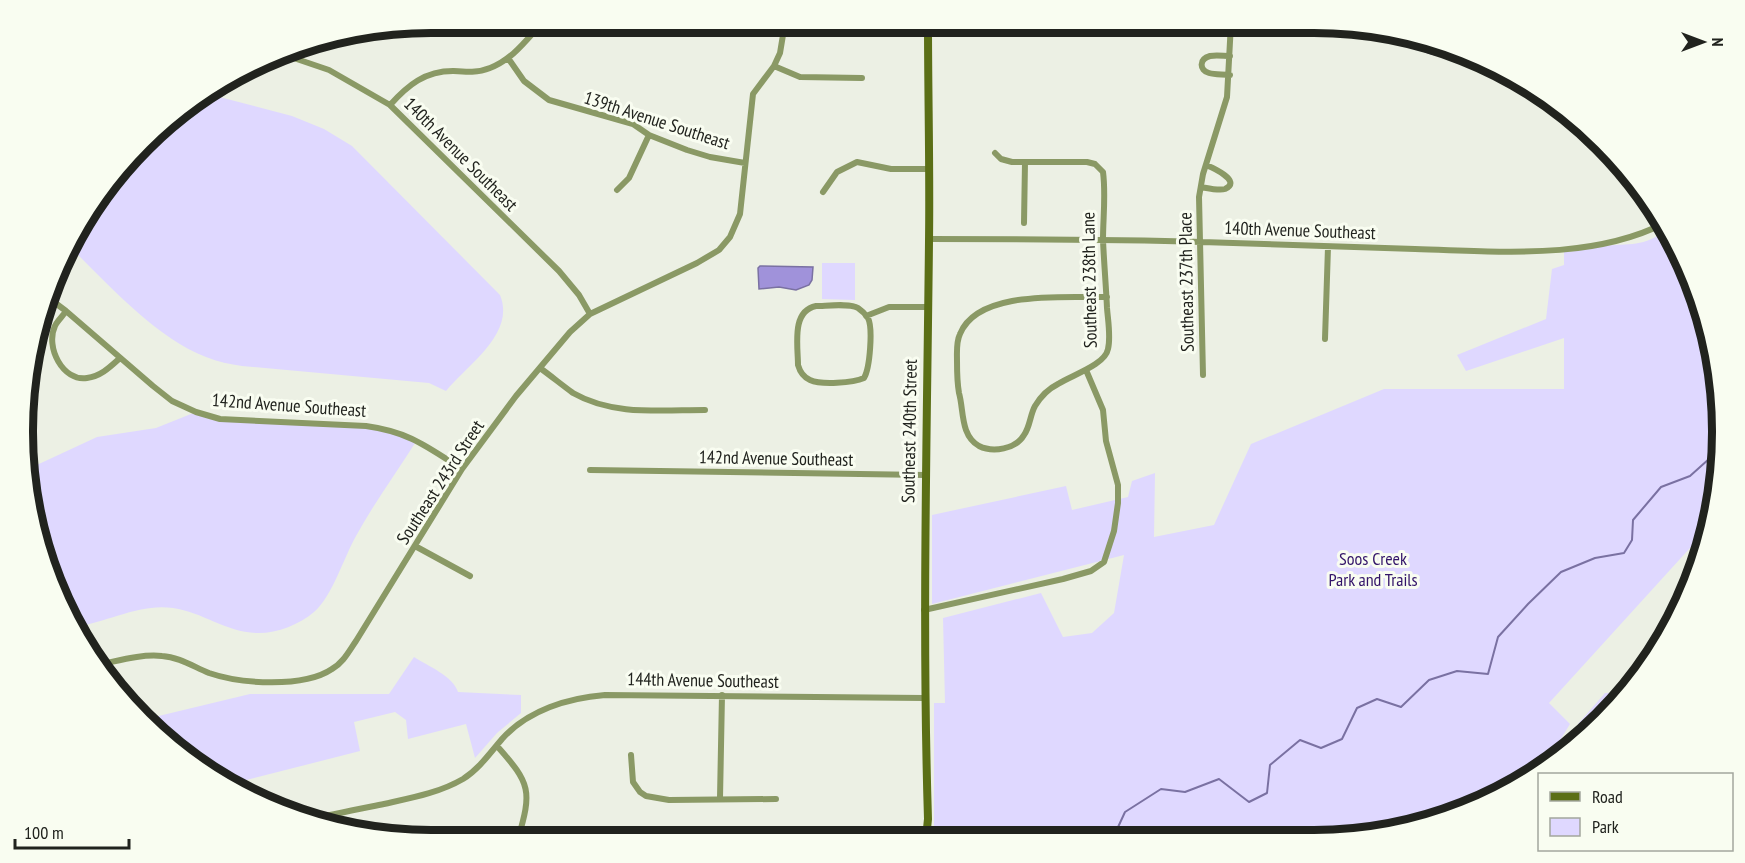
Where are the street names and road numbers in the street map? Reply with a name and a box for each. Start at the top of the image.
street label: 139th Avenue Southeast [581,86,733,154]
street label: 140th Avenue Southeast [399,92,523,216]
street label: Southeast 238th Lane [1076,212,1102,348]
street label: Southeast 237th Place [1173,212,1199,352]
street label: 140th Avenue Southeast [1224,216,1376,244]
street label: Southeast 240th Street [896,359,922,503]
street label: 142nd Avenue Southeast [211,388,367,422]
street label: Southeast 243rd Street [391,415,489,549]
street label: 142nd Avenue Southeast [699,445,853,471]
street label: 144th Avenue Southeast [627,667,779,693]

